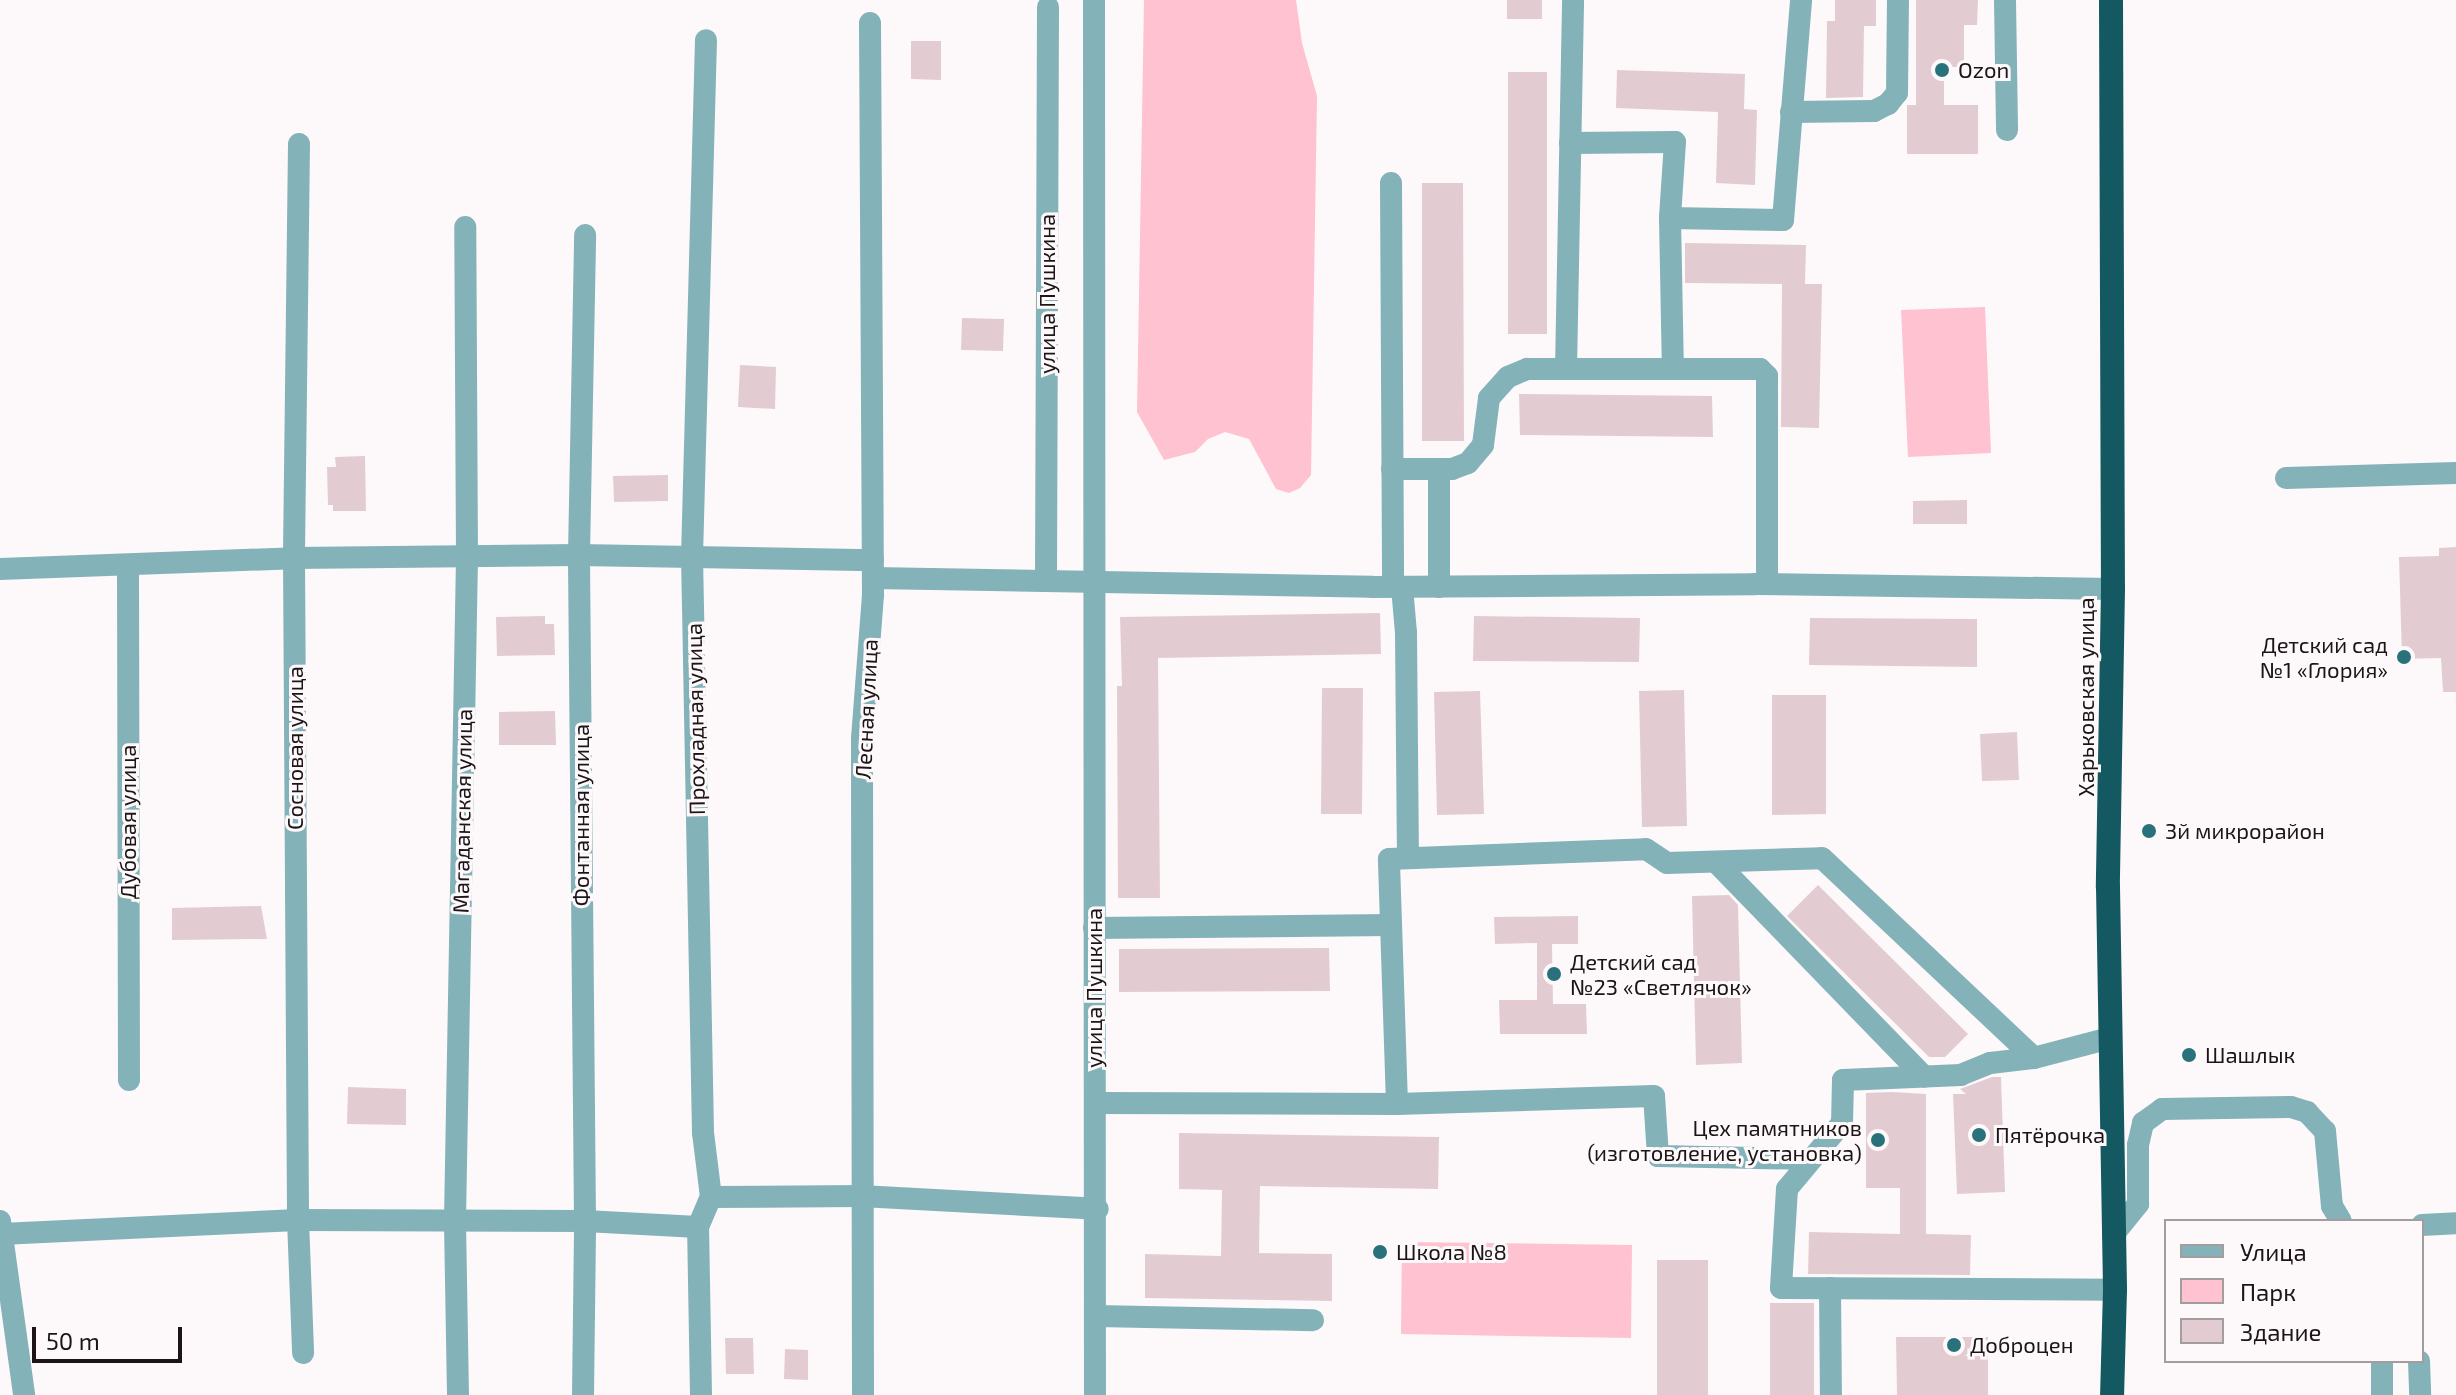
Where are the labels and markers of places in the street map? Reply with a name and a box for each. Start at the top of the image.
place label: Ozon [1958,57,2009,83]
marker: Ozon [1933,61,1951,79]
place label: Детский сад №1 «Глория» [2260,631,2388,682]
marker: Детский сад №1 «Глория» [2395,648,2413,666]
place label: 3й микрорайон [2165,818,2325,844]
marker: 3й микрорайон [2140,822,2158,840]
place label: Детский сад №23 «Светлячок» [1570,948,1752,1000]
marker: Детский сад №23 «Светлячок» [1545,965,1563,983]
place label: Шашлык [2205,1042,2295,1068]
marker: Шашлык [2180,1046,2198,1064]
place label: Цех памятников (изготовление, установка) [1587,1114,1862,1166]
place label: Пятёрочка [1995,1122,2105,1148]
marker: Пятёрочка [1970,1126,1988,1144]
marker: Цех памятников (изготовление, установка) [1869,1131,1887,1149]
place label: Школа №8 [1396,1239,1507,1265]
marker: Школа №8 [1371,1243,1389,1261]
place label: Доброцен [1970,1332,2073,1358]
marker: Доброцен [1945,1336,1963,1354]

